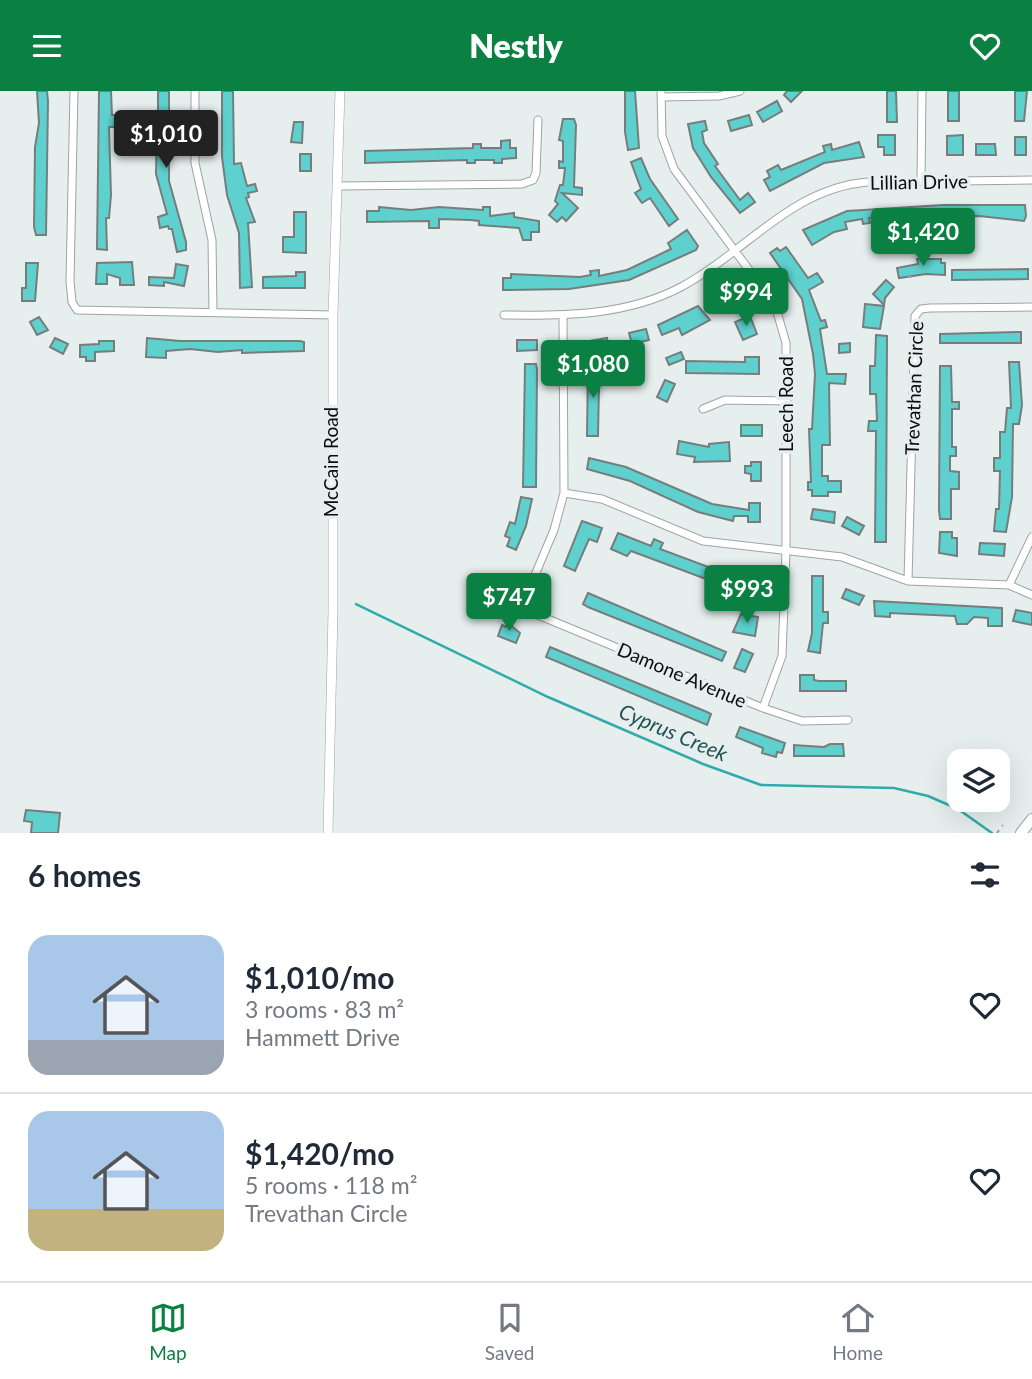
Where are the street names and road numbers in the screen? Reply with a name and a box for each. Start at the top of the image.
street label: Lillian Drive [870,169,968,194]
street label: Trevathan Circle [900,321,927,455]
street label: Leech Road [774,356,797,452]
street label: McCain Road [319,407,342,517]
street label: Damone Avenue [614,637,750,712]

